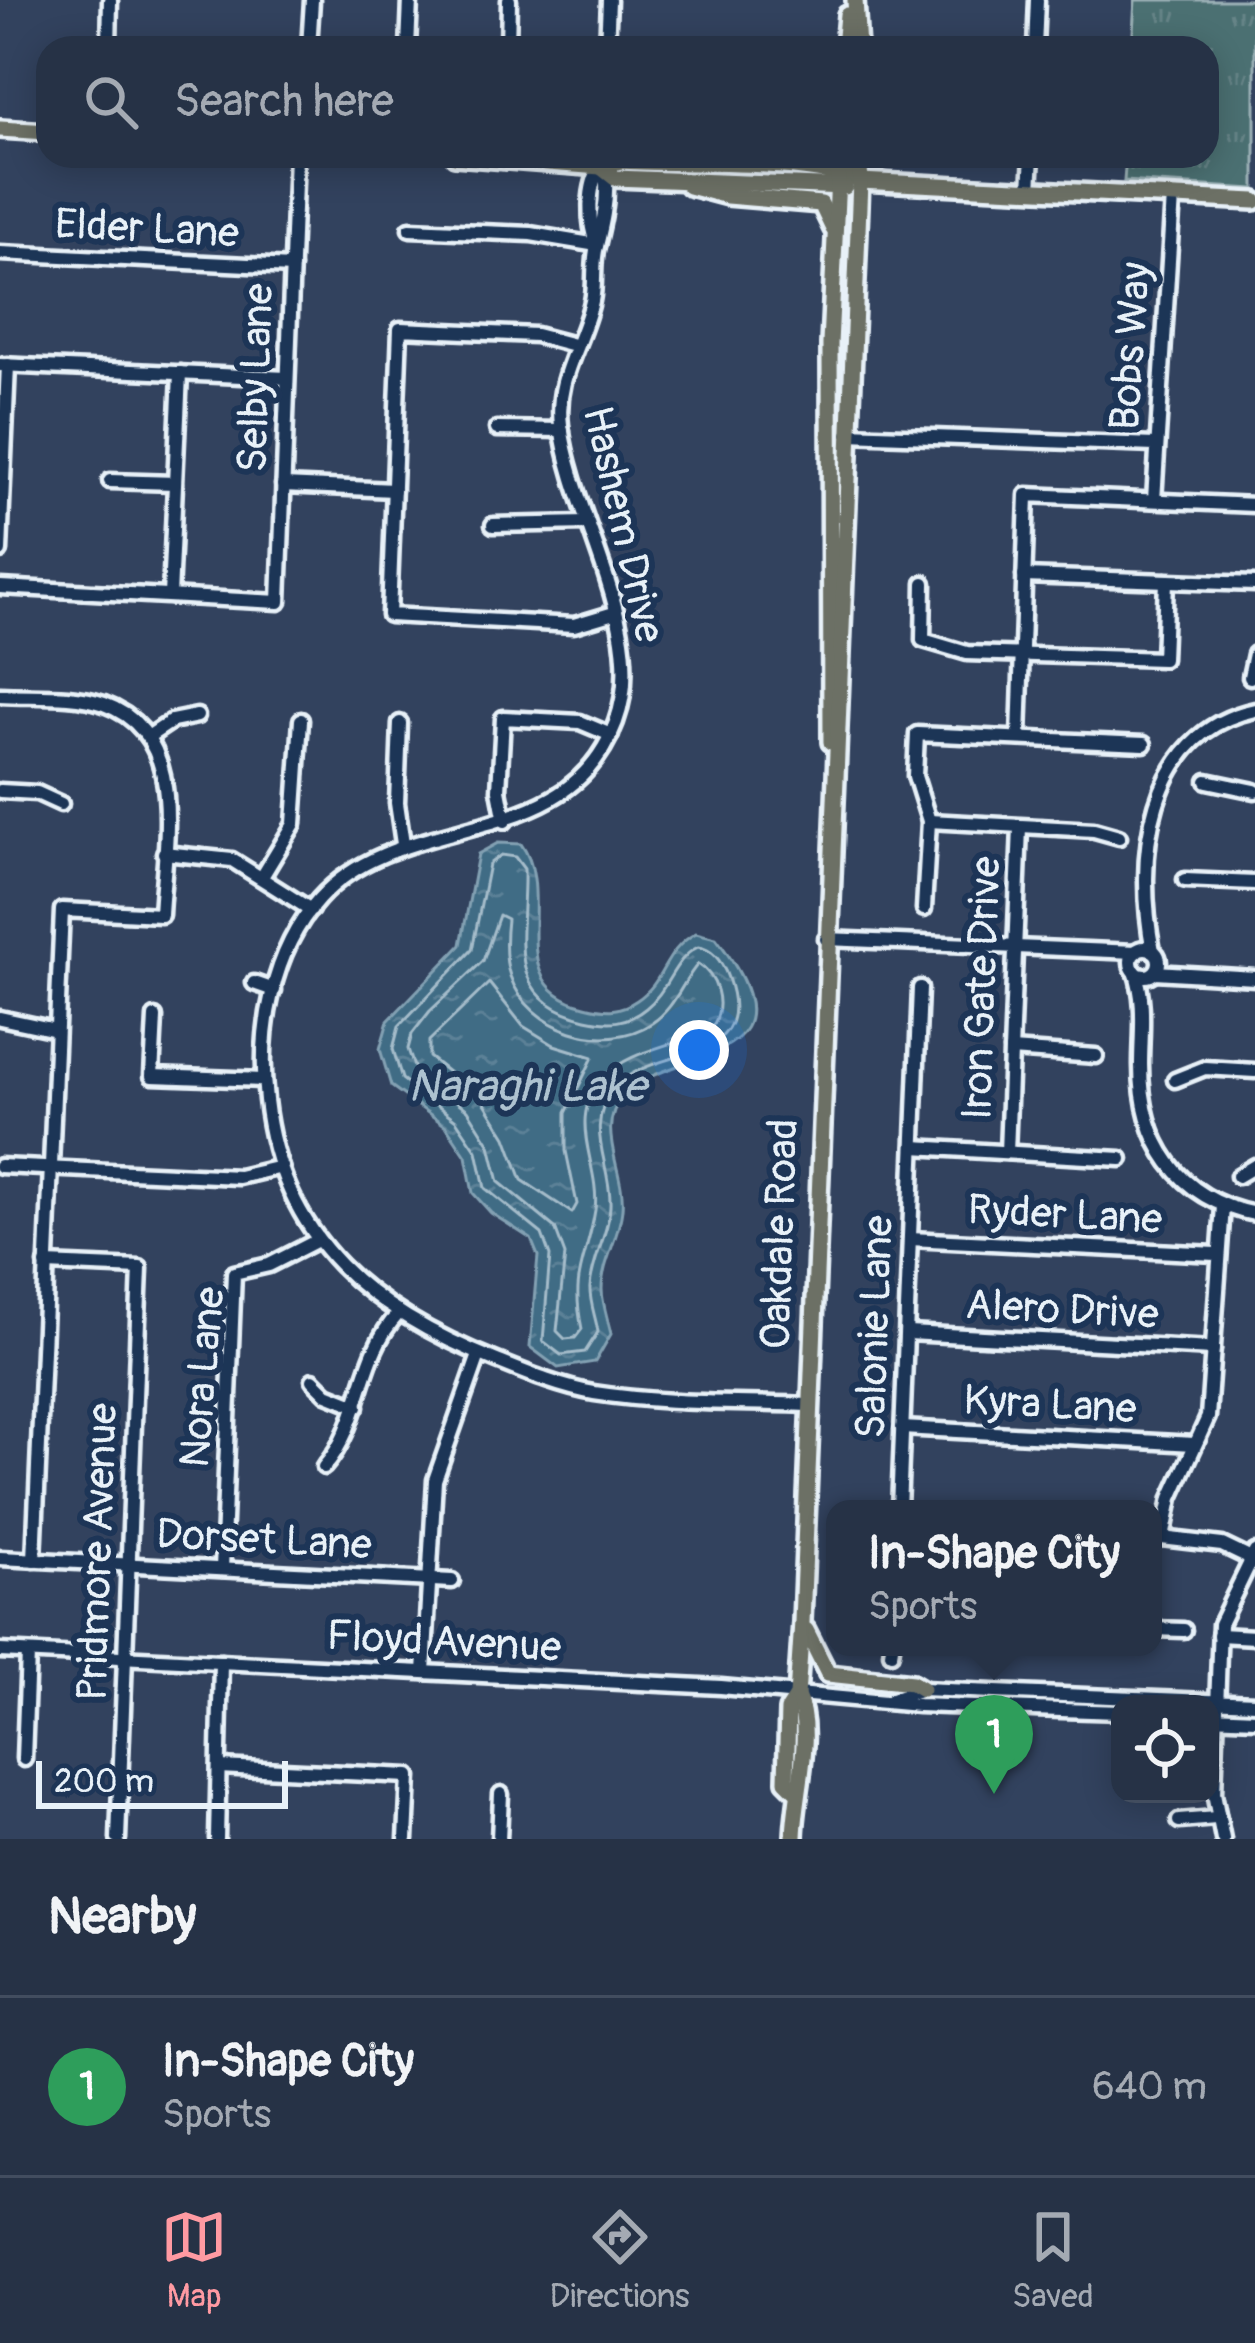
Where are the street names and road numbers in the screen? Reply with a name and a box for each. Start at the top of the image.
street label: Elder Lane [54,198,240,260]
street label: Bobs Way [1099,260,1163,432]
street label: Selby Lane [227,282,285,474]
street label: Hashem Drive [571,401,676,648]
street label: Iron Gate Drive [951,855,1013,1121]
street label: Oakdale Road [750,1118,810,1350]
street label: Ryder Lane [966,1184,1164,1246]
street label: Salonie Lane [845,1214,905,1440]
street label: Alero Drive [964,1279,1160,1341]
street label: Nora Lane [169,1284,237,1470]
street label: Kyra Lane [962,1374,1138,1436]
street label: Pridmore Avenue [67,1402,129,1702]
street label: Dorset Lane [155,1508,373,1572]
street label: Floyd Avenue [325,1610,563,1674]

